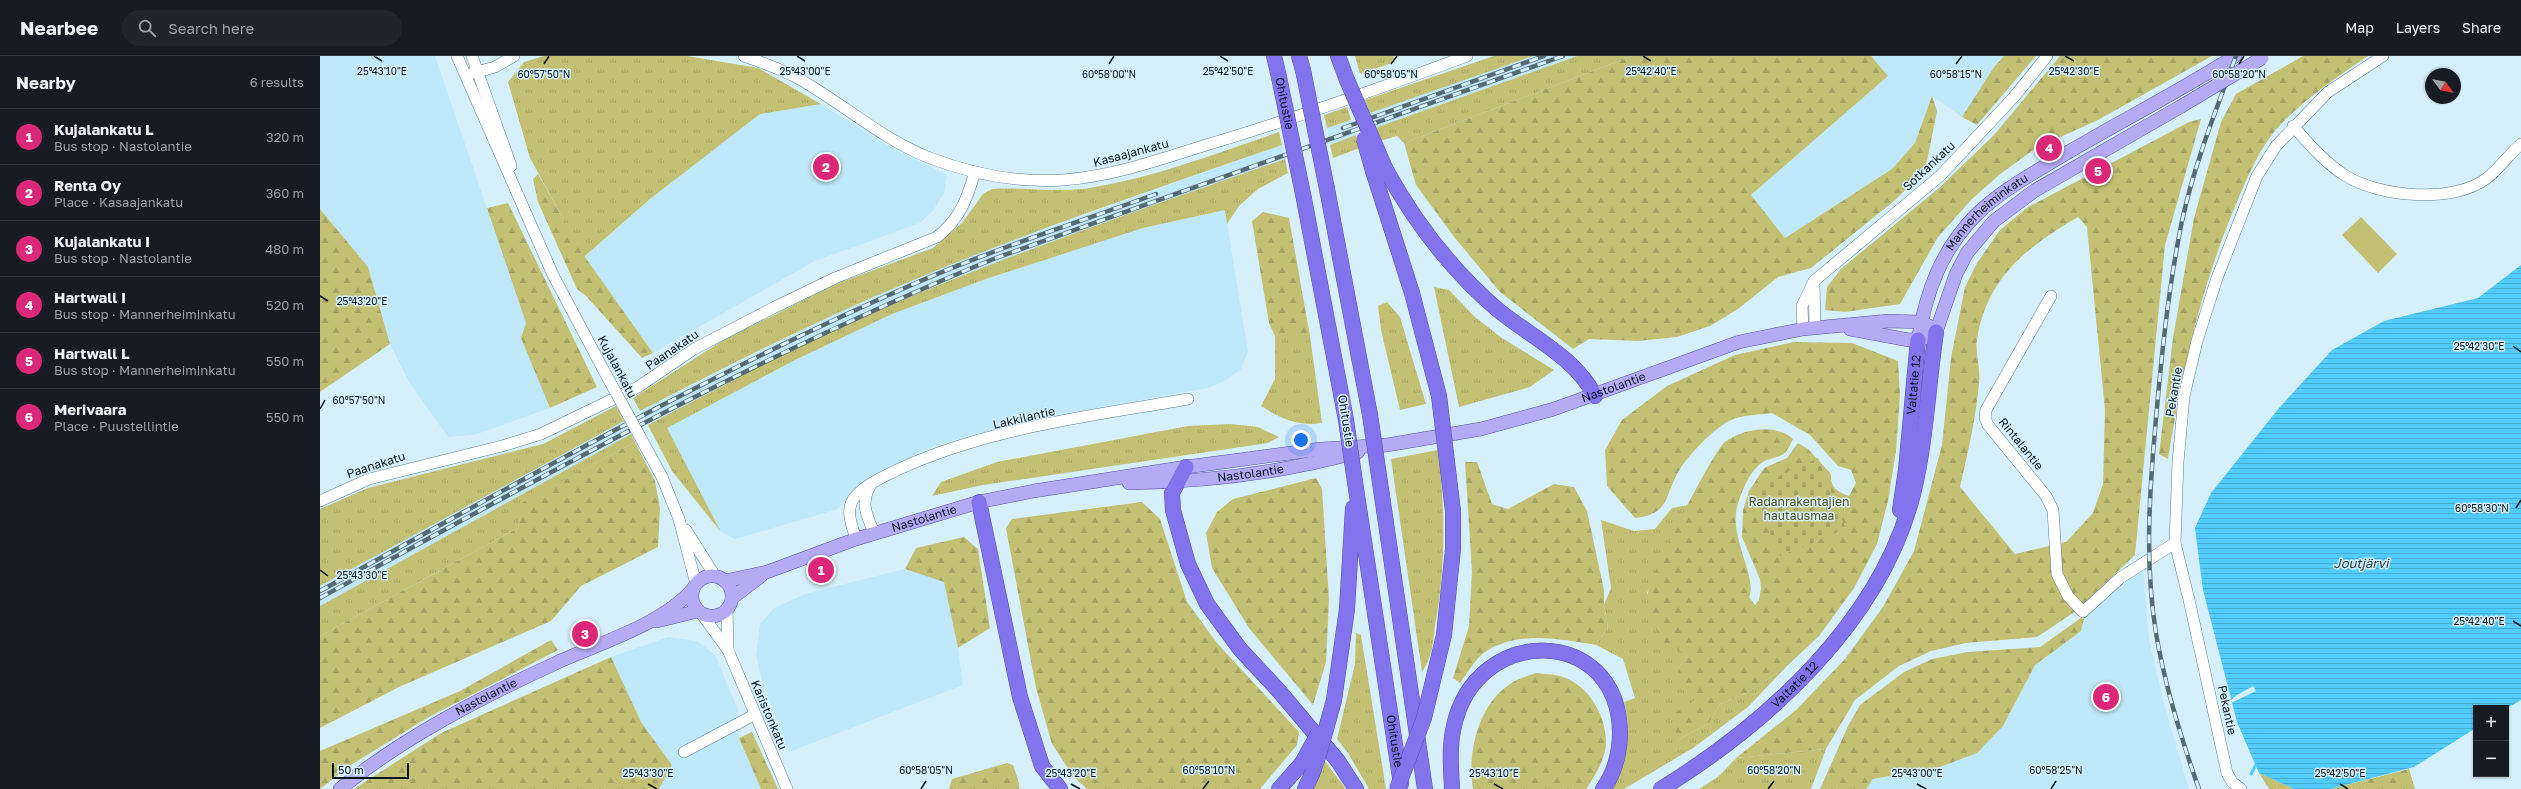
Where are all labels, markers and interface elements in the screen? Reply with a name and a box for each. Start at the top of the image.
search box [122,10,402,46]
text: Nearbee [20,16,98,39]
icon: search [136,17,158,39]
text: Search here [168,19,254,37]
text: Map [2345,19,2374,36]
text: Layers [2396,19,2440,36]
text: Share [2462,19,2501,36]
text: 25°43'10"E [357,65,407,77]
text: 25°43'00"E [779,65,831,77]
text: 25°42'50"E [1203,65,1253,77]
text: 25°42'40"E [1626,65,1677,77]
text: 25°42'30"E [2049,65,2099,77]
text: 60°57'50"N [518,68,570,80]
text: 60°58'00"N [1082,68,1136,80]
text: 60°58'05"N [1364,68,1418,80]
text: 60°58'15"N [1930,68,1982,80]
text: 60°58'20"N [2212,68,2266,80]
north arrow [2425,68,2461,104]
text: Nearby [16,72,76,93]
text: 6 results [250,74,304,90]
street label: Ohitustie [1272,76,1298,131]
text: Kujalankatu L [54,120,154,138]
text: 1 [26,129,32,145]
text: 320 m [266,129,304,145]
pin: 4 [2036,133,2062,163]
street label: Kasaajankatu [1091,135,1170,170]
text: Bus stop · Nastolantie [54,138,192,154]
street label: Sotkankatu [1899,138,1958,194]
pin: 2 [813,152,839,182]
pin: 5 [2085,156,2111,186]
street label: Mannerheiminkatu [1942,170,2031,253]
text: Renta Oy [54,176,121,194]
text: 2 [25,185,33,201]
text: 360 m [266,185,304,201]
text: Place · Kasaajankatu [54,194,183,210]
text: Kujalankatu I [54,232,150,250]
text: 3 [25,241,33,257]
text: 480 m [265,241,304,257]
text: Bus stop · Nastolantie [54,250,192,266]
text: Hartwall I [54,288,126,306]
text: 25°43'20"E [337,295,387,307]
text: 4 [25,297,33,313]
text: 520 m [266,297,304,313]
text: Bus stop · Mannerheiminkatu [54,306,236,322]
street label: Paanakatu [642,326,701,373]
street label: Kujalankatu [595,333,640,401]
text: 25°42'30"E [2454,340,2504,352]
text: Hartwall L [54,344,130,362]
text: 5 [25,353,33,369]
text: 550 m [266,353,304,369]
street label: Valtatie 12 [1903,354,1924,415]
text: Bus stop · Mannerheiminkatu [54,362,236,378]
street label: Pekantie [2162,366,2185,418]
street label: Nastolantie [1579,368,1648,405]
text: 60°57'50"N [333,394,385,406]
street label: Ohitustie [1335,394,1358,448]
text: Merivaara [54,400,126,418]
street label: Lakkilantie [991,403,1056,432]
text: 6 [25,409,33,425]
text: 550 m [266,409,304,425]
street label: Rintalantie [1996,414,2047,473]
text: Place · Puustellintie [54,418,179,434]
your location [1291,430,1311,450]
street label: Paanakatu [345,448,407,481]
street label: Nastolantie [1216,461,1285,485]
park label: Radanrakentajien hautausmaa [1749,494,1849,523]
street label: Nastolantie [890,501,958,535]
text: 60°58'30"N [2455,502,2509,514]
pin: 1 [808,555,834,585]
water label: Joutjärvi [2333,555,2390,571]
text: 25°43'30"E [337,569,387,581]
text: 25°42'40"E [2454,615,2505,627]
pin: 3 [572,619,598,649]
street label: Valtatie 12 [1768,658,1821,711]
street label: Nastolantie [453,675,519,719]
street label: Karistonkatu [748,678,791,752]
pin: 6 [2093,682,2119,712]
street label: Pekantie [2215,684,2240,736]
map controls [2473,705,2509,777]
button: + [2473,705,2509,741]
street label: Ohitustie [1384,714,1406,768]
button: − [2473,741,2509,777]
scale bar [332,761,409,780]
text: 50 m [338,763,364,776]
text: 60°58'05"N [899,764,953,776]
text: 60°58'10"N [1183,764,1235,776]
text: 60°58'20"N [1747,764,1801,776]
text: 60°58'25"N [2029,764,2083,776]
text: 25°43'30"E [623,767,673,779]
text: 25°43'20"E [1046,767,1096,779]
text: 25°43'10"E [1469,767,1519,779]
text: 25°43'00"E [1891,767,1943,779]
text: 25°42'50"E [2315,767,2365,779]

